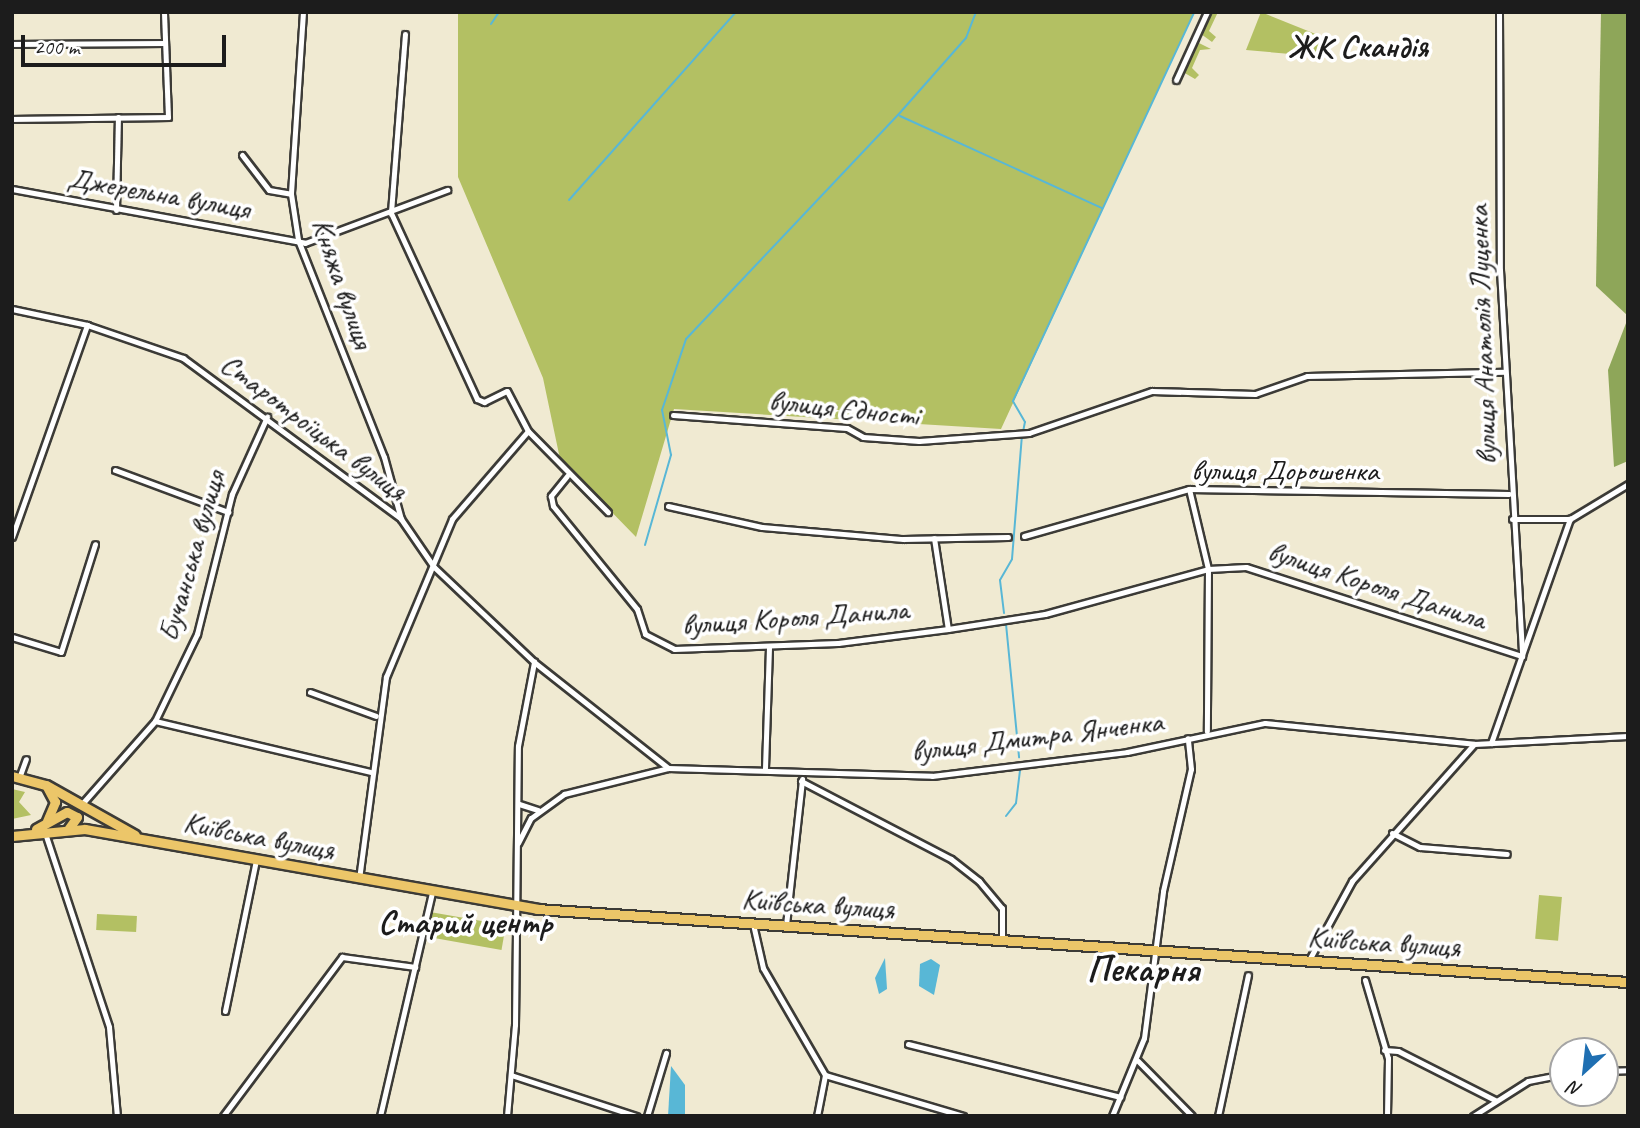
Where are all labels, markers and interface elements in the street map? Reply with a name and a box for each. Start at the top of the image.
scale bar [24,21,229,65]
district label: ЖК Скандія [1289,28,1427,66]
text: 200 m [34,34,79,60]
street label: Джерельна вулиця [66,159,252,227]
street label: вулиця Анатолія Луценка [1459,205,1505,465]
street label: Княжа вулиця [304,213,382,353]
street label: Старотроїцька вулиця [213,345,415,509]
street label: вулиця Єдності [767,382,921,434]
street label: вулиця Дорошенка [1191,452,1379,488]
street label: Бучанська вулиця [150,467,232,645]
street label: вулиця Короля Данила [1264,533,1490,637]
street label: вулиця Короля Данила [681,591,909,643]
street label: вулиця Дмитра Янченка [910,703,1164,769]
street label: Київська вулиця [180,804,338,868]
street label: Київська вулиця [740,881,896,927]
district label: Старий центр [378,903,552,943]
street label: Київська вулиця [1306,919,1462,965]
district label: Пекарня [1087,947,1199,991]
north arrow [1549,1037,1619,1107]
text: N [1565,1076,1586,1102]

